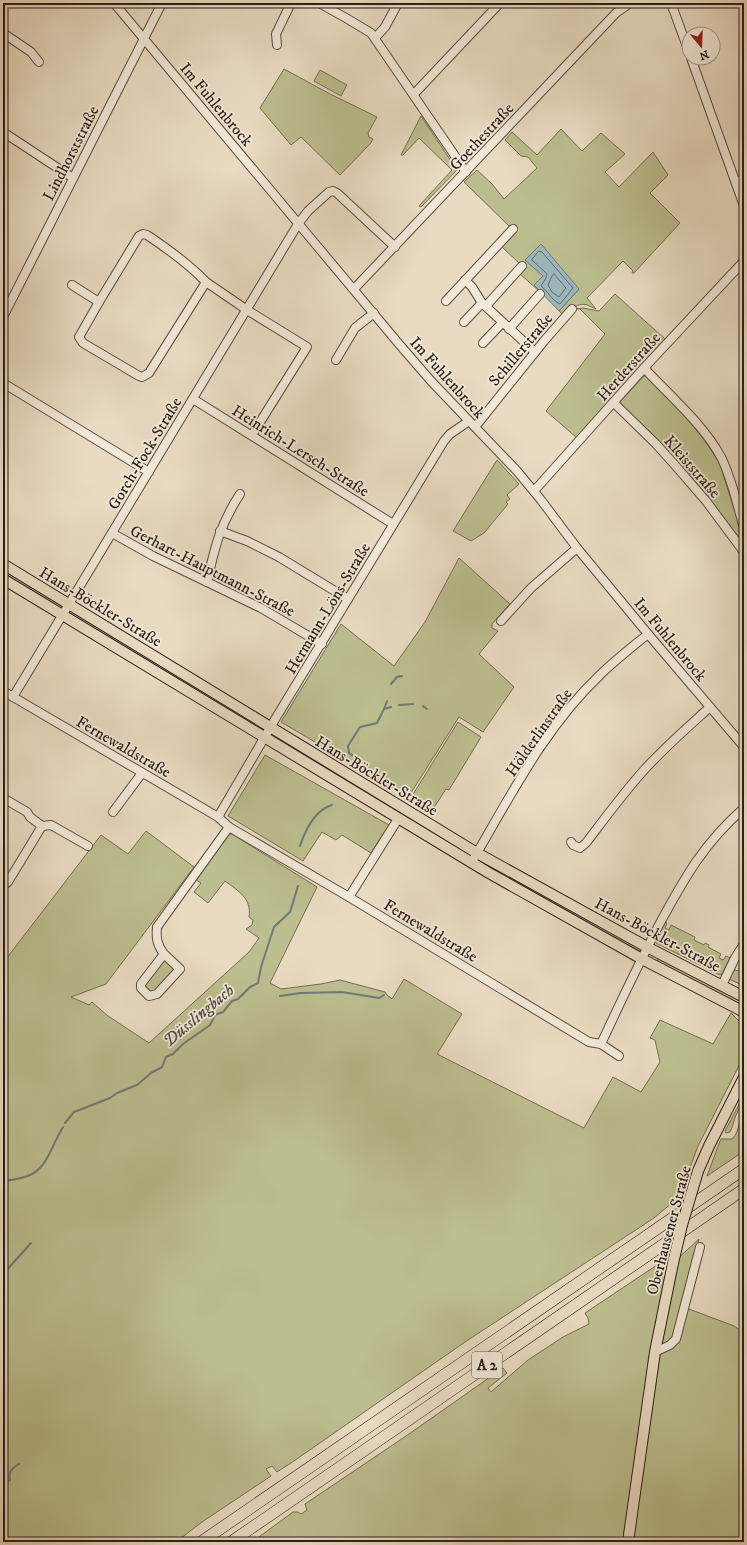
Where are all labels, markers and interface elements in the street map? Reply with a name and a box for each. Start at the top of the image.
north arrow [681,26,721,66]
text: N [697,46,710,63]
street label: Im Fuhlenbrock [175,59,257,151]
street label: Goethestraße [445,98,518,175]
street label: Lindhorststraße [38,102,104,204]
street label: Schillerstraße [484,309,557,390]
street label: Herderstraße [593,328,665,405]
street label: Im Fuhlenbrock [405,333,489,423]
street label: Gorch-Fock-Straße [103,393,186,513]
street label: Heinrich-Lersch-Straße [228,401,373,501]
street label: Kleiststraße [660,431,725,502]
street label: Gerhart-Hauptmann-Straße [127,521,299,621]
street label: Hermann-Löns-Straße [281,539,375,678]
street label: Hans-Böckler-Straße [36,562,166,652]
street label: Im Fuhlenbrock [629,594,711,686]
street label: Hölderlinstraße [501,684,577,780]
street label: Fernewaldstraße [72,712,175,782]
street label: Hans-Böckler-Straße [312,731,442,821]
street label: Hans-Böckler-Straße [591,893,724,977]
street label: Fernewaldstraße [380,895,481,967]
water label: Düsslingbach [158,979,239,1052]
street label: Oberhausener Straße [642,1163,696,1297]
road number: A 2 [472,1352,502,1378]

